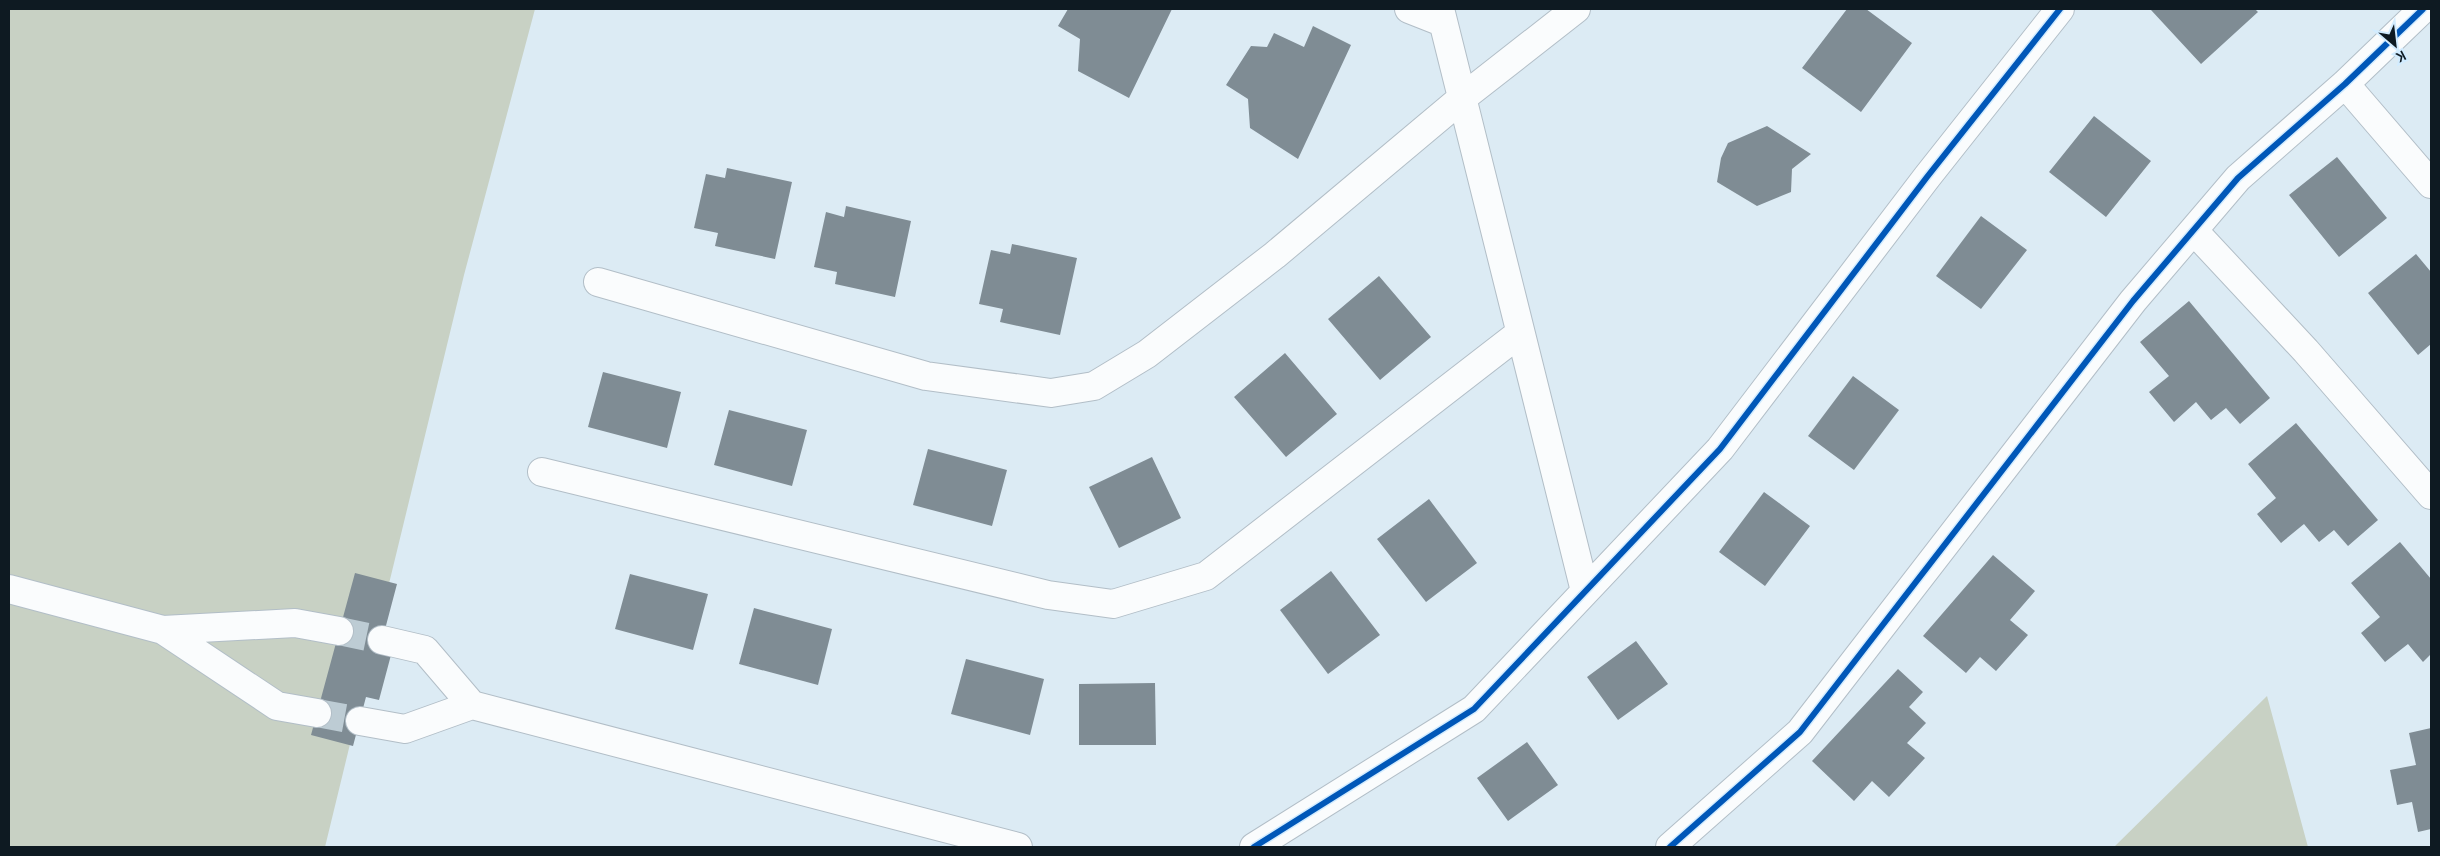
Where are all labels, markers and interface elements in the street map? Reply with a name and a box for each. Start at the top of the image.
north arrow [2370,20,2420,70]
text: K [2393,46,2409,67]

